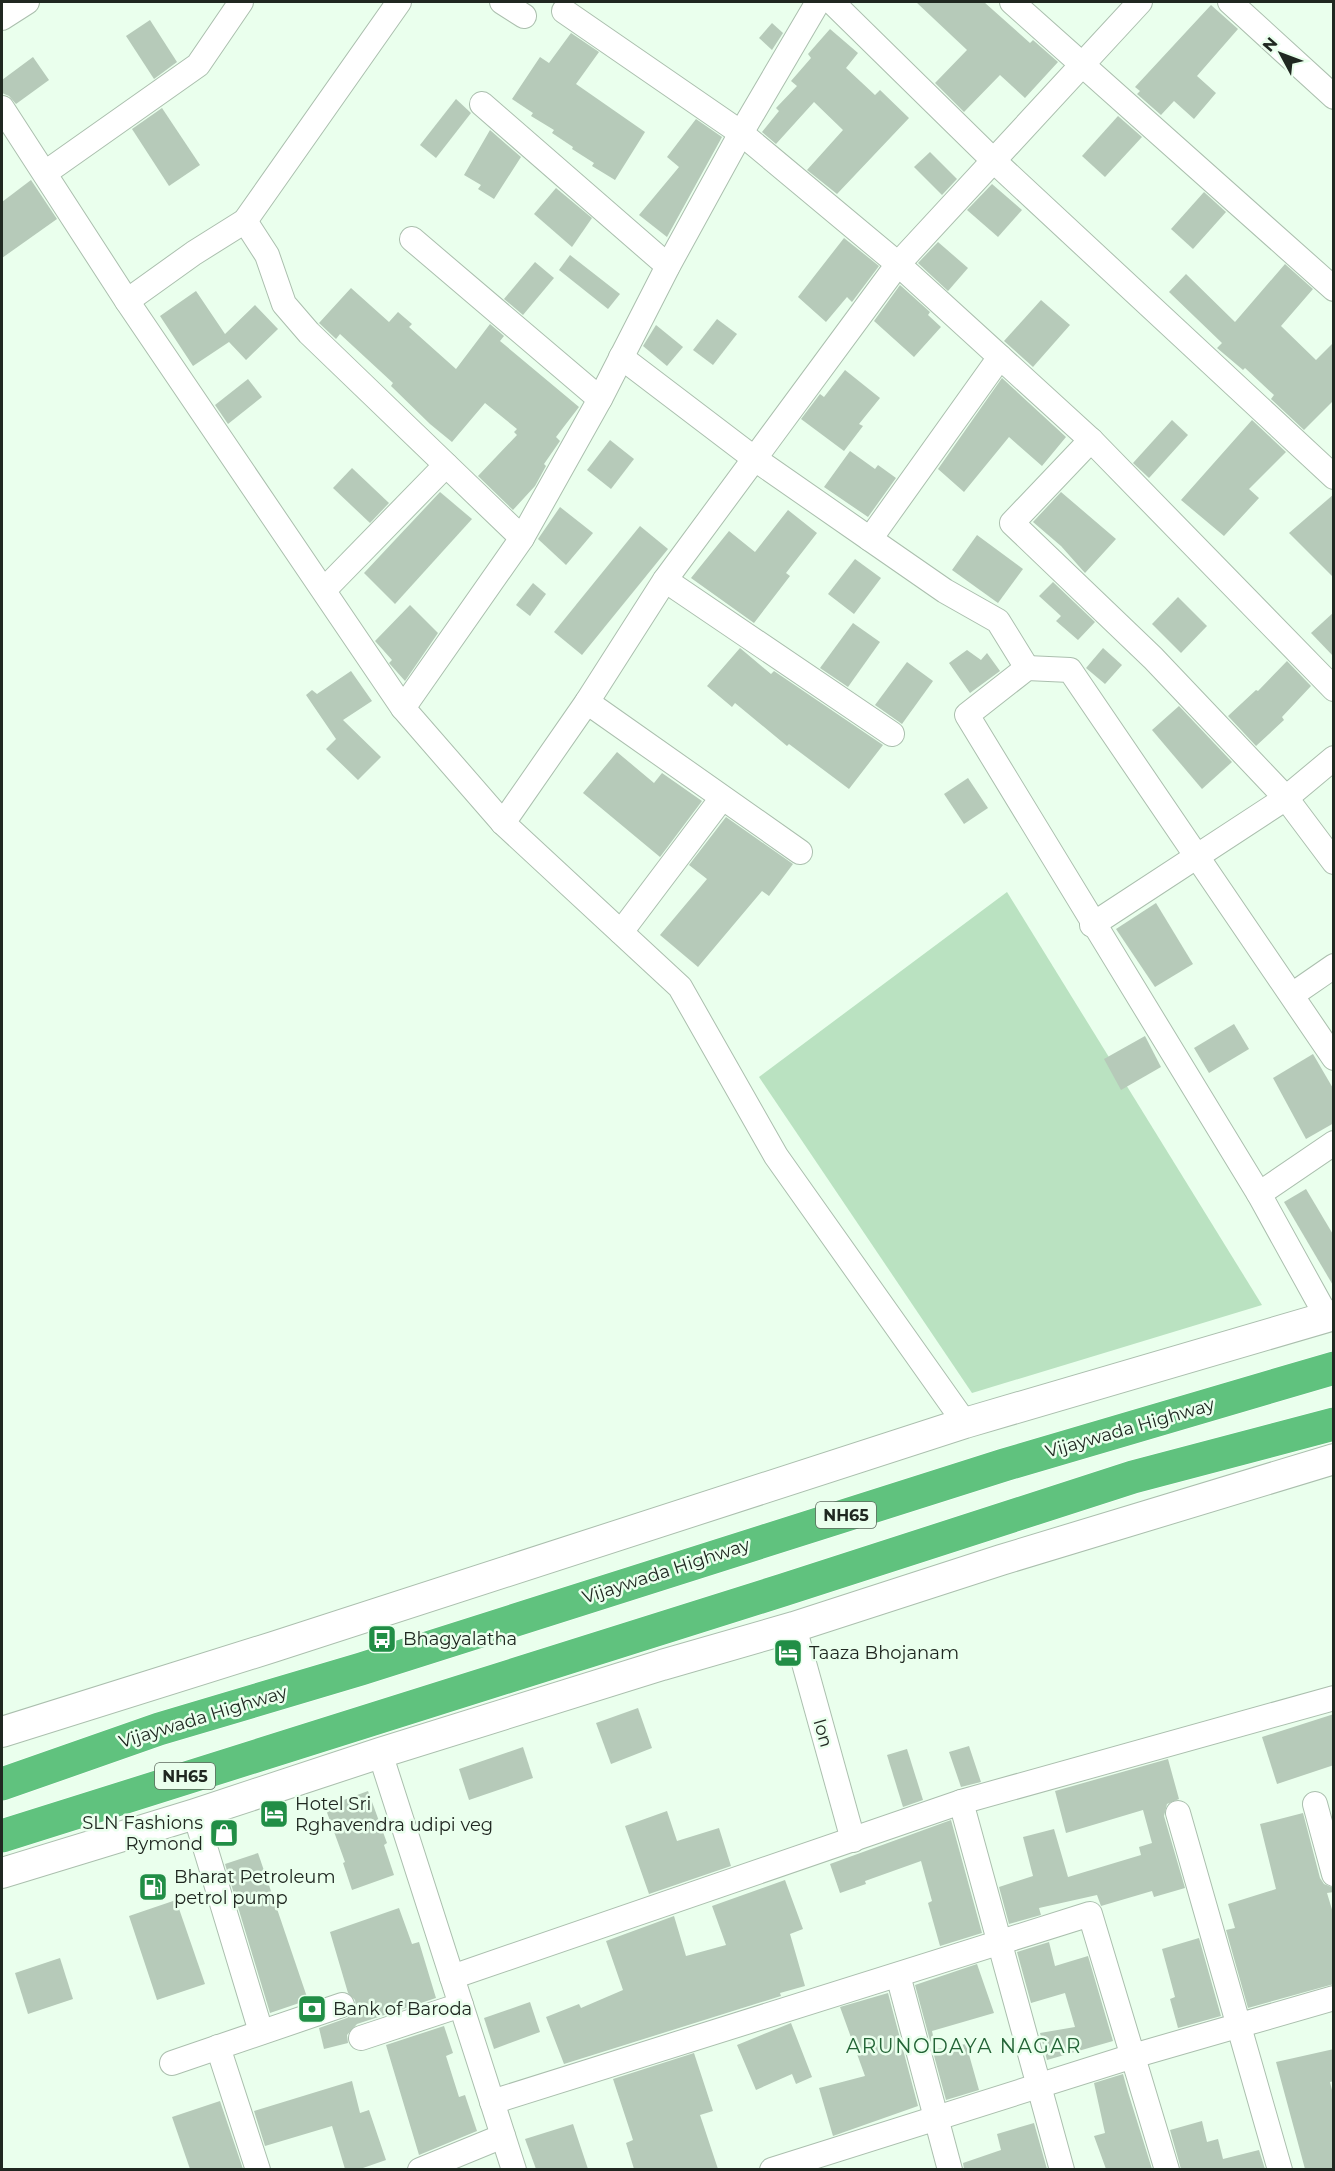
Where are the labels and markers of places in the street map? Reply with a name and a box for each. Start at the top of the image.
bus stop icon: Bhagyalatha [366,1623,398,1655]
place label: Bhagyalatha [403,1628,517,1650]
hotel icon: Taaza Bhojanam [772,1637,804,1669]
place label: Taaza Bhojanam [809,1642,959,1664]
place label: Hotel Sri Rghavendra udipi veg [295,1793,493,1836]
hotel icon: Hotel Sri Rghavendra udipi veg [258,1798,290,1830]
place label: SLN Fashions Rymond [82,1812,203,1855]
shop icon: SLN Fashions Rymond [208,1817,240,1849]
place label: Bharat Petroleum petrol pump [174,1866,336,1909]
fuel station icon: Bharat Petroleum petrol pump [137,1871,169,1903]
bank icon: Bank of Baroda [296,1993,328,2025]
place label: Bank of Baroda [333,1998,472,2020]

